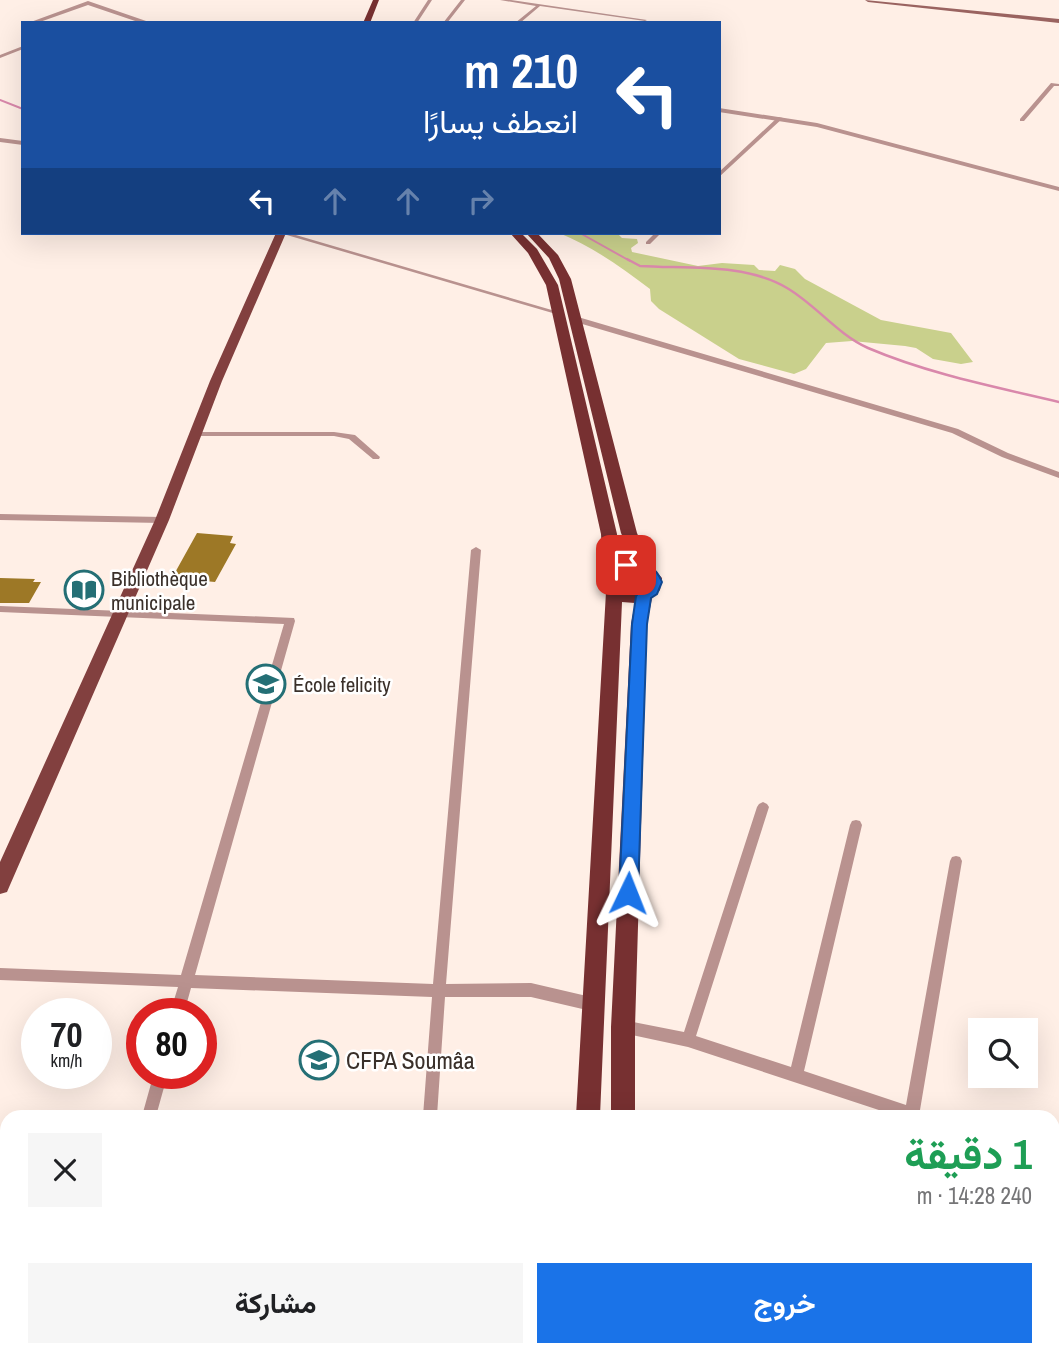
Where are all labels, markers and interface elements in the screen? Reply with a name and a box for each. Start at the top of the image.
text: 210 m [464,37,578,103]
icon: left [602,49,693,140]
text: انعطف يسارًا [423,100,578,143]
icon: left [243,182,281,220]
icon: ahead [316,182,354,220]
icon: ahead [389,182,427,220]
icon: right [462,182,500,220]
pin [596,535,656,595]
icon: arrive [607,546,645,584]
place label: Bibliothèque municipale [111,564,208,617]
library icon: Bibliothèque municipale [63,569,105,611]
school or university icon: École felicity [245,663,287,705]
place label: École felicity [293,670,391,699]
position arrow [591,856,665,930]
speed limit sign: 80 [126,998,217,1089]
text: 70 [51,1011,82,1058]
map controls [968,1018,1038,1088]
button: search [968,1018,1038,1088]
school or university icon: CFPA Soumâa [298,1039,340,1081]
place label: CFPA Soumâa [346,1044,475,1076]
text: km/h [51,1048,83,1073]
text: 1 دقيقة [904,1126,1032,1182]
button: close [28,1133,102,1207]
text: 240 m · 14:28 [917,1180,1032,1211]
button: مشاركة [28,1263,523,1343]
button: خروج [537,1263,1032,1343]

